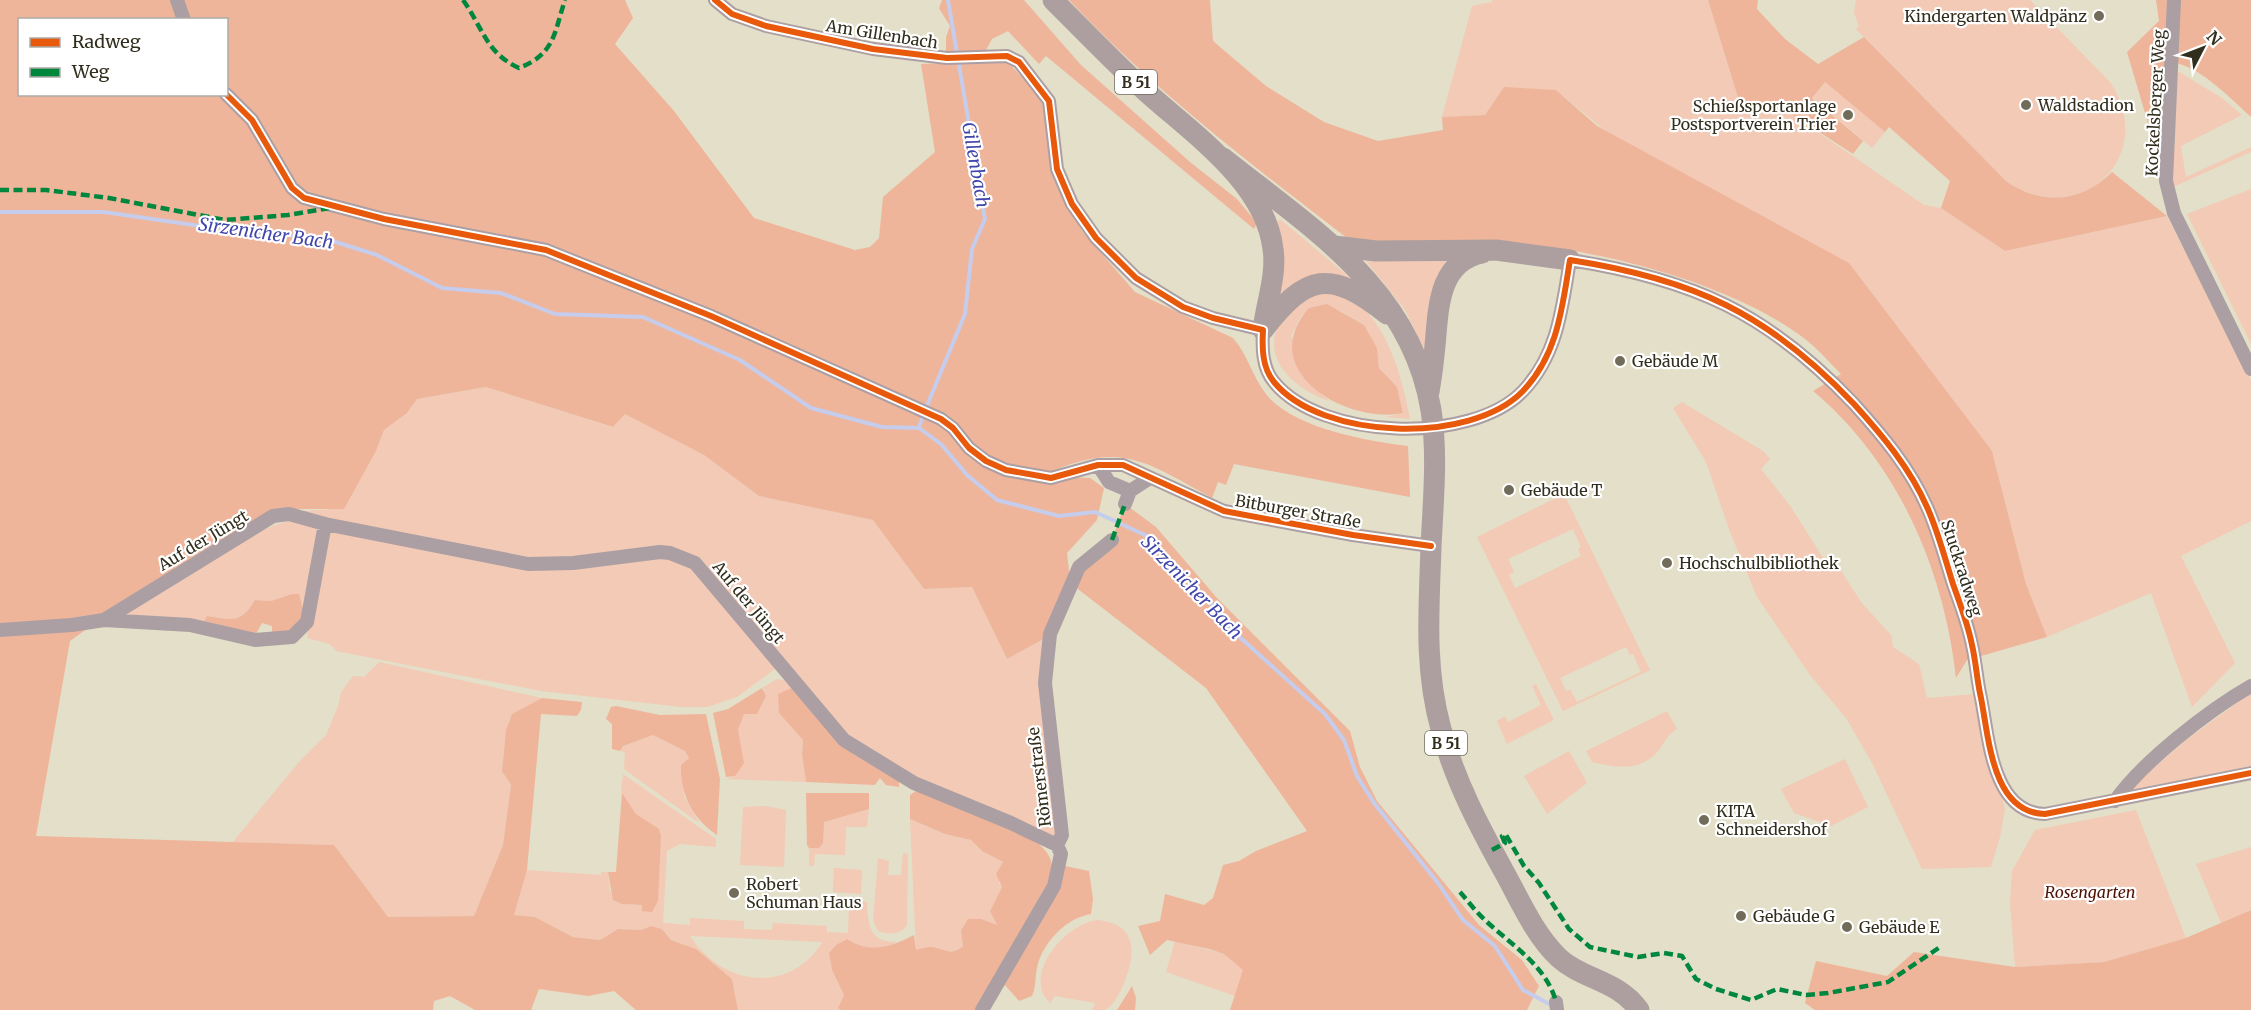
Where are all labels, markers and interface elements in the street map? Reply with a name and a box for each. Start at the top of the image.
place label: Kindergarten Waldpänz [1904,6,2087,26]
marker: Kindergarten Waldpänz [2092,9,2106,23]
street label: Am Gillenbach [824,15,940,53]
legend [18,18,228,96]
north arrow [2173,18,2233,78]
text: N [2202,27,2226,50]
street label: Kockelsberger Weg [2141,29,2169,177]
text: Radweg [72,30,141,53]
text: Weg [71,60,110,83]
road number: B 51 [1115,70,1157,94]
place label: Waldstadion [2037,95,2135,115]
place label: Schießsportanlage Postsportverein Trier [1671,96,1836,134]
marker: Waldstadion [2019,98,2033,112]
marker: Schießsportanlage Postsportverein Trier [1841,108,1855,122]
water label: Gillenbach [957,120,995,210]
water label: Sirzenicher Bach [197,212,335,254]
place label: Gebäude M [1632,351,1718,371]
marker: Gebäude M [1613,354,1627,368]
place label: Gebäude T [1521,480,1602,500]
marker: Gebäude T [1502,483,1516,497]
street label: Bitburger Straße [1234,490,1362,532]
street label: Auf der Jüngt [153,505,252,575]
street label: Stuckradweg [1937,517,1987,619]
water label: Sirzenicher Bach [1137,530,1247,644]
place label: Hochschulbibliothek [1679,553,1840,573]
street label: Auf der Jüngt [708,556,790,648]
marker: Hochschulbibliothek [1660,556,1674,570]
street label: Römerstraße [1023,726,1055,828]
road number: B 51 [1425,731,1467,755]
place label: KITA Schneidershof [1716,801,1828,839]
marker: KITA Schneidershof [1697,813,1711,827]
place label: Robert Schuman Haus [746,874,862,912]
park label: Rosengarten [2044,882,2136,902]
marker: Robert Schuman Haus [727,886,741,900]
place label: Gebäude G [1753,906,1835,926]
marker: Gebäude G [1734,909,1748,923]
place label: Gebäude E [1859,917,1940,937]
marker: Gebäude E [1840,920,1854,934]

